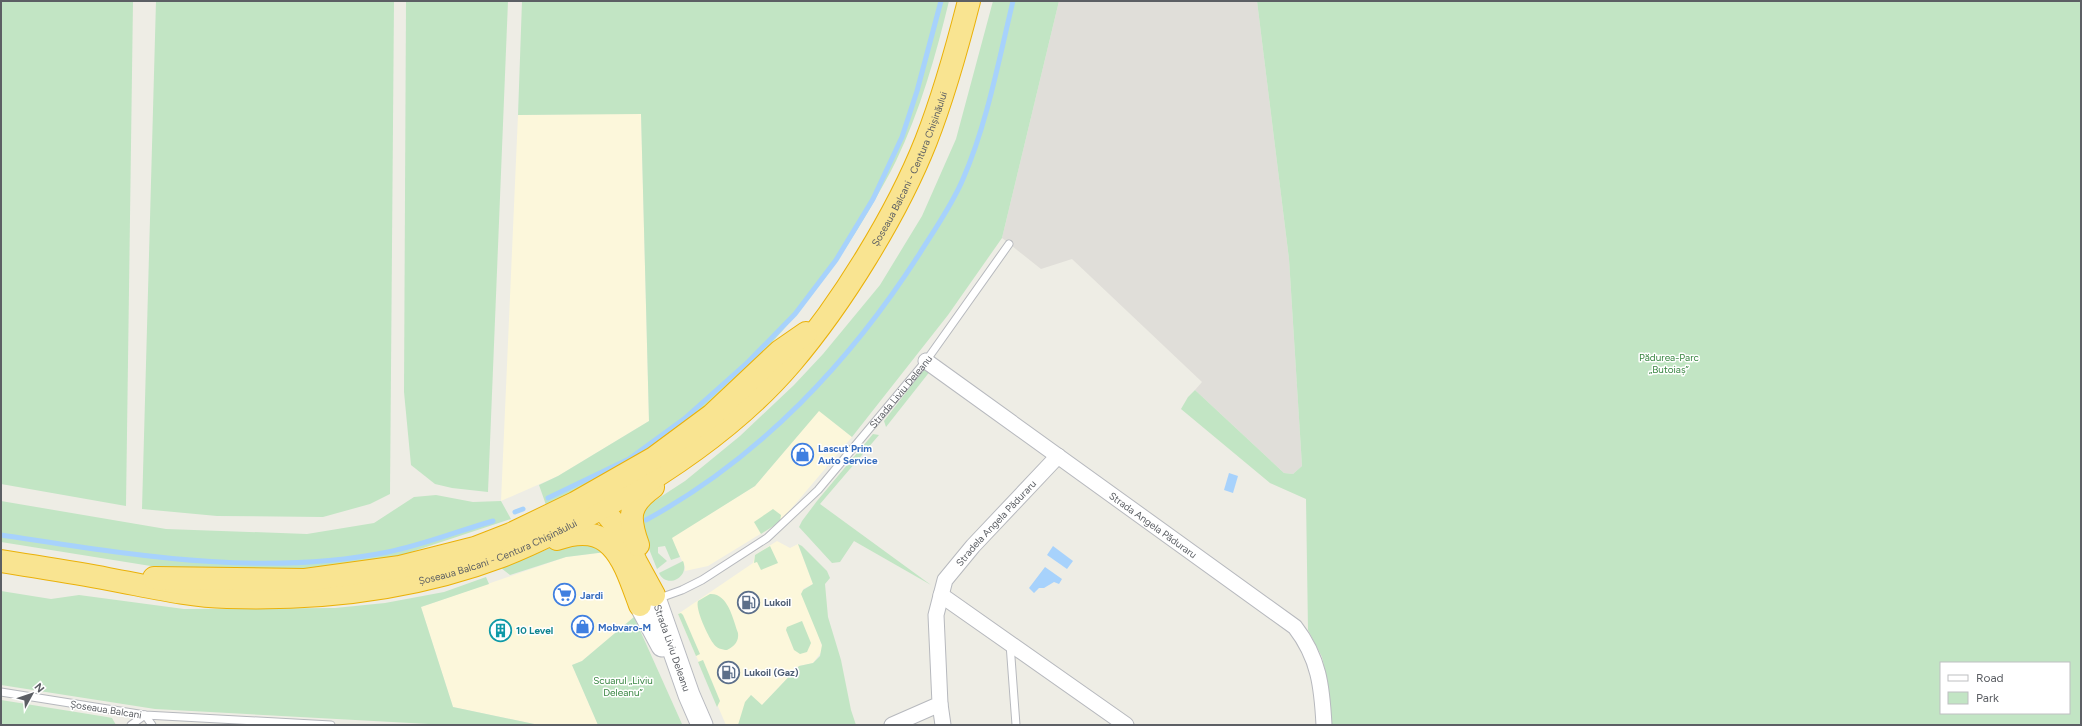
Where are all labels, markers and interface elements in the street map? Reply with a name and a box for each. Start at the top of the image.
street label: Șoseaua Balcani - Centura Chișinăului [869,90,950,248]
park label: Pădurea-Parc „Butoiaș” [1639,351,1700,376]
street label: Strada Liviu Deleanu [867,353,935,431]
shop icon: Lascut Prim Auto Service [790,441,816,467]
place label: Lascut Prim Auto Service [818,442,878,467]
street label: Stradela Angela Păduraru [953,477,1039,569]
street label: Strada Angela Păduraru [1106,489,1199,561]
street label: Șoseaua Balcani - Centura Chișinăului [417,516,579,588]
supermarket icon: Jardi [552,582,578,608]
place label: Jardi [580,589,604,602]
fuel station icon: Lukoil [736,589,762,615]
place label: Lukoil [764,596,791,609]
street label: Strada Liviu Deleanu [651,603,693,693]
shop icon: Mobvaro-M [570,614,596,640]
building icon: 10 Level [488,617,514,643]
place label: Mobvaro-M [598,621,651,634]
place label: 10 Level [516,624,553,637]
fuel station icon: Lukoil (Gaz) [715,659,741,685]
legend [1940,662,2070,714]
place label: Lukoil (Gaz) [744,666,799,679]
text: Road [1976,671,2004,685]
north arrow [12,674,52,714]
park label: Scuarul „Liviu Deleanu” [593,674,653,699]
text: N [32,680,47,695]
text: Park [1976,691,1999,705]
street label: Șoseaua Balcani [69,697,143,722]

